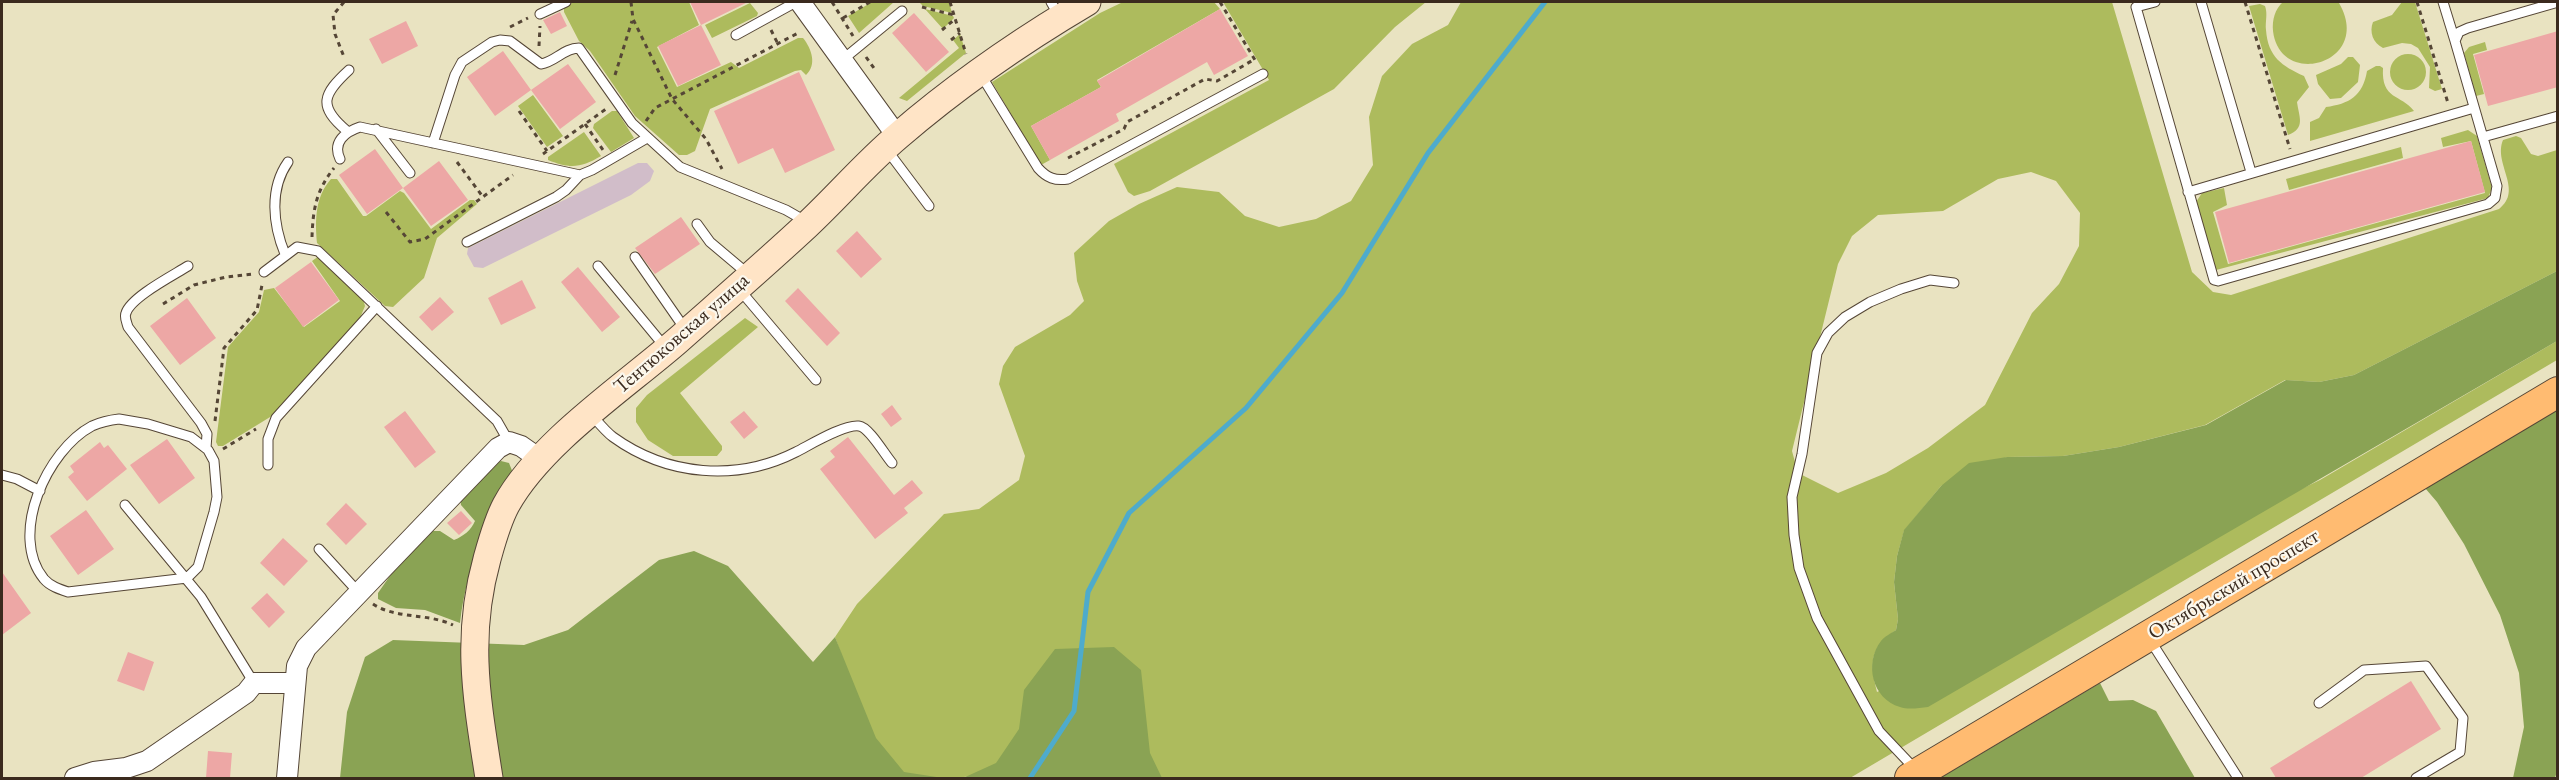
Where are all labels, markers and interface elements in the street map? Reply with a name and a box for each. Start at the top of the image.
street label: Тентюковская улица [609,268,755,400]
street label: Октябрьский проспект [2144,524,2324,646]

